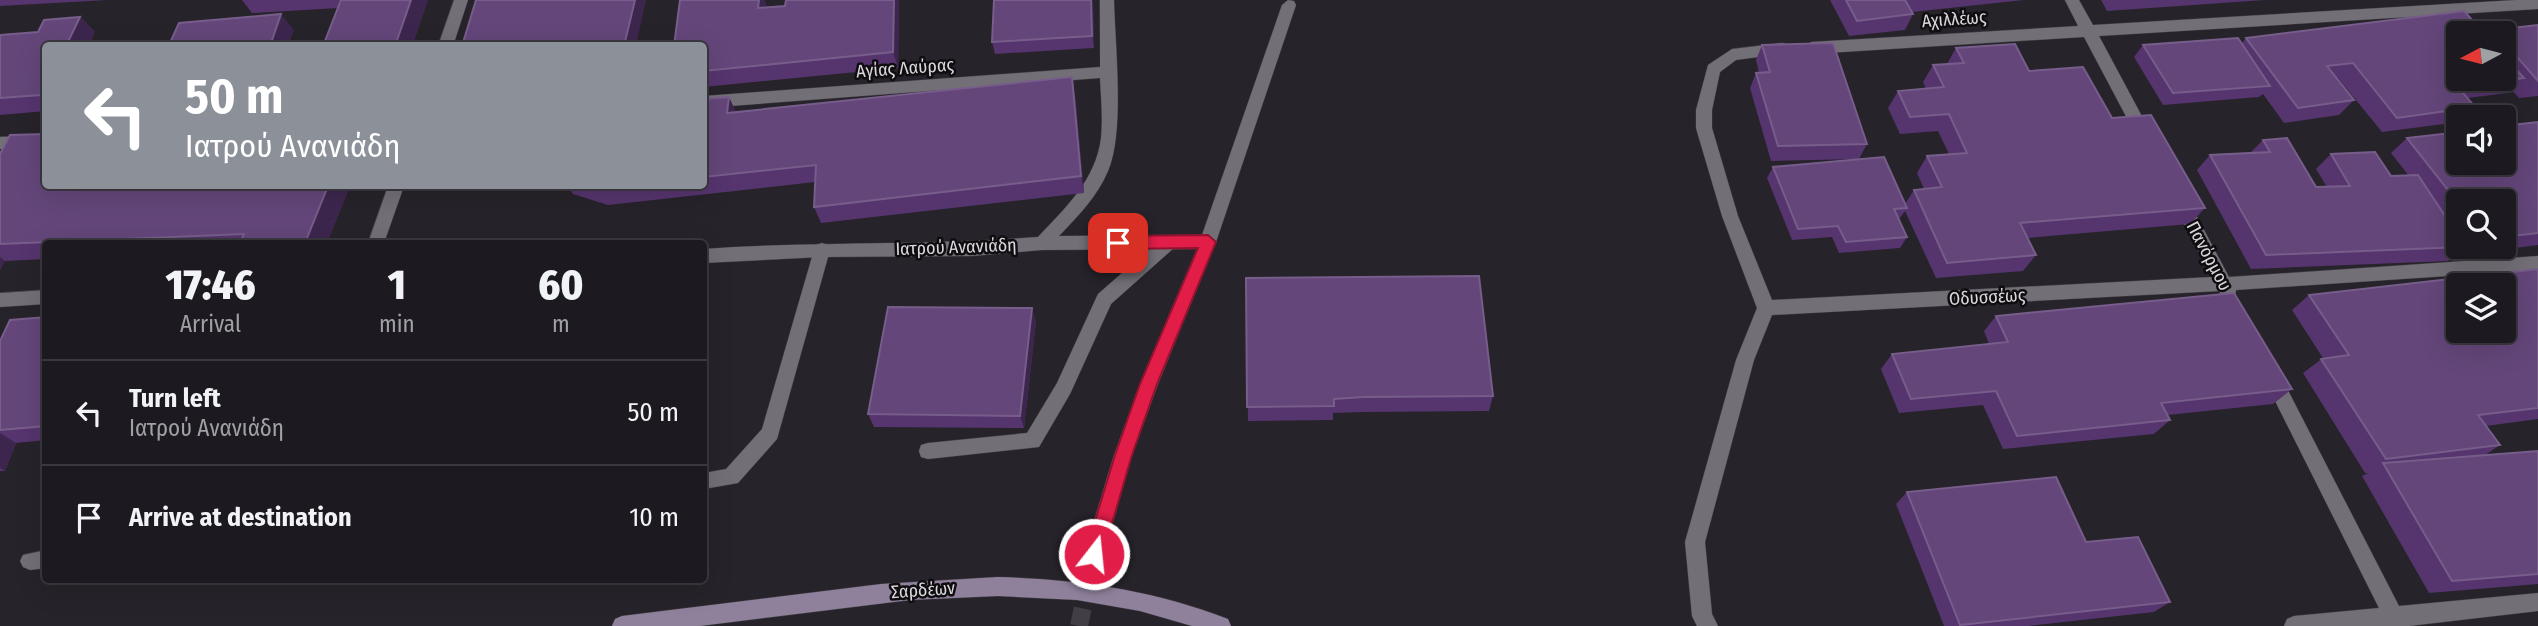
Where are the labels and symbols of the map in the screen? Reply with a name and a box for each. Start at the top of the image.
street label: Αχιλλέως [1921,6,1987,32]
north arrow [2446,21,2516,91]
street label: Αγίας Λαύρας [855,54,955,82]
pin [1088,213,1148,273]
street label: Πανόρμου [2182,218,2236,294]
street label: Ιατρού Ανανιάδη [895,234,1017,260]
street label: Οδυσσέως [1948,284,2026,310]
position arrow [1057,517,1131,591]
street label: Σαρδέων [890,577,956,603]

